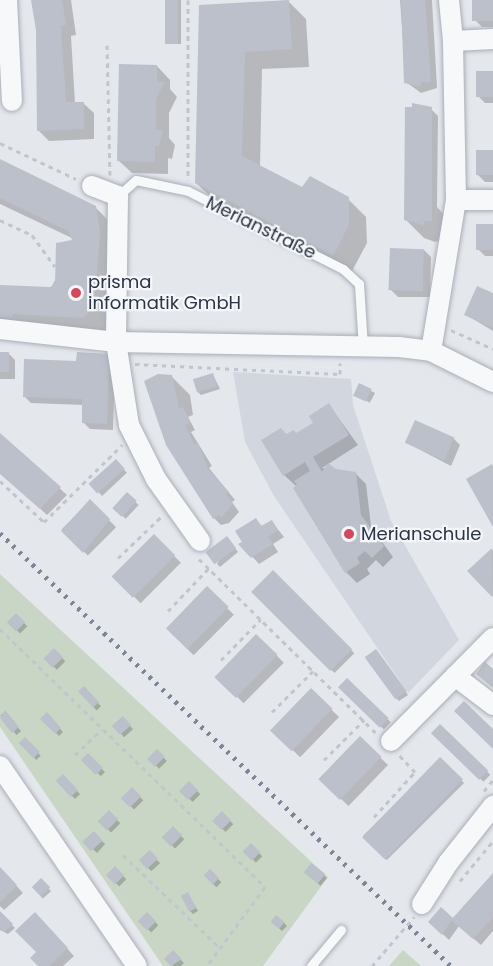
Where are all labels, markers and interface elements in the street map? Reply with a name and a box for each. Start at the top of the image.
street label: Merianstraße [202,192,320,264]
place label: prisma informatik GmbH [88,272,241,314]
marker: prisma informatik GmbH [69,286,83,300]
place label: Merianschule [361,523,481,545]
marker: Merianschule [342,527,356,541]

